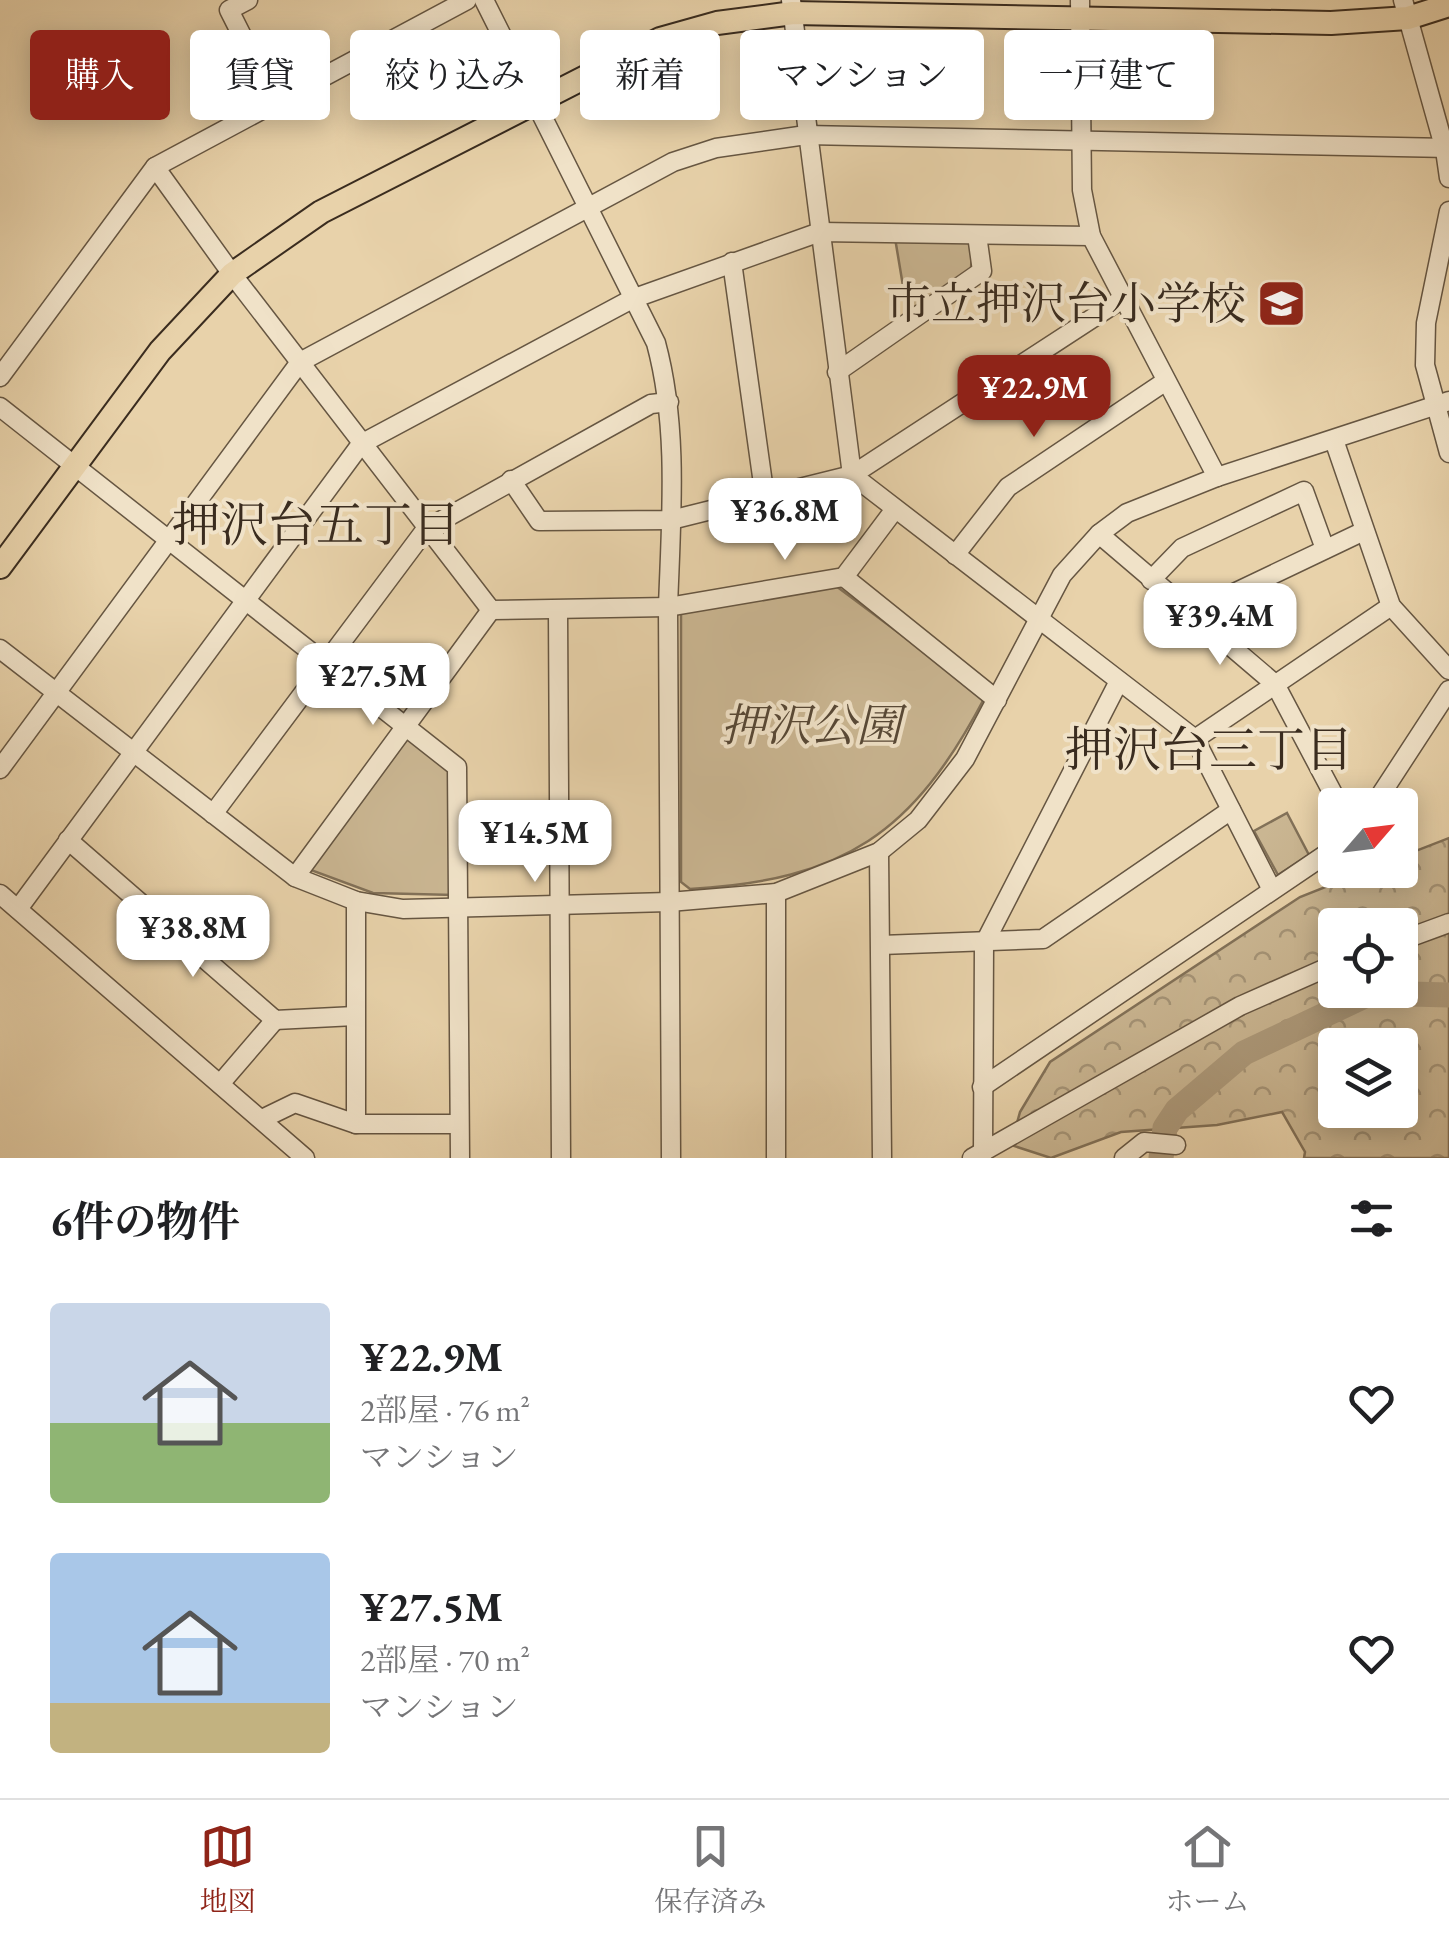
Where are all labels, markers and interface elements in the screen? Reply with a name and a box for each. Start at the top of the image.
chip: 購入 [30,30,170,120]
chip: 賃貸 [190,30,330,120]
chip: 絞り込み [350,30,560,120]
chip: 新着 [580,30,720,120]
chip: マンション [740,30,984,120]
chip: 一戸建て [1004,30,1214,120]
place label: 市立押沢台小学校 [886,274,1246,332]
school or university icon: 市立押沢台小学校 [1255,277,1307,329]
pin: ¥22.9M [953,355,1115,440]
text: ¥22.9M [980,366,1088,408]
pin: ¥36.8M [704,478,866,563]
text: ¥36.8M [731,489,839,531]
district label: 押沢台五丁目 [172,493,460,555]
pin: ¥39.4M [1139,583,1301,668]
text: ¥39.4M [1166,594,1274,636]
pin: ¥27.5M [292,643,454,728]
text: ¥27.5M [319,654,427,696]
park label: 押沢公園 [721,696,908,754]
district label: 押沢台三丁目 [1065,718,1353,780]
north arrow [1318,788,1418,888]
map controls [1318,788,1418,1128]
pin: ¥14.5M [454,800,616,885]
text: ¥14.5M [481,811,589,853]
pin: ¥38.8M [112,895,274,980]
text: ¥38.8M [139,906,247,948]
button: locate [1318,908,1418,1008]
button: layers [1318,1028,1418,1128]
icon: filters [1344,1191,1399,1246]
text: 6件の物件 [50,1194,240,1249]
text: ¥22.9M [360,1329,503,1384]
icon: home [130,1343,250,1463]
icon: heart [1344,1376,1399,1431]
text: 2部屋 · 76 m² [360,1389,530,1431]
text: マンション [360,1436,519,1478]
text: ¥27.5M [360,1579,503,1634]
icon: home [130,1593,250,1713]
icon: heart [1344,1626,1399,1681]
text: 2部屋 · 70 m² [360,1639,530,1681]
text: マンション [360,1686,519,1728]
tab: 地図 [199,1819,256,1919]
tab: 保存済み [654,1819,767,1919]
tab: ホーム [1165,1819,1250,1919]

